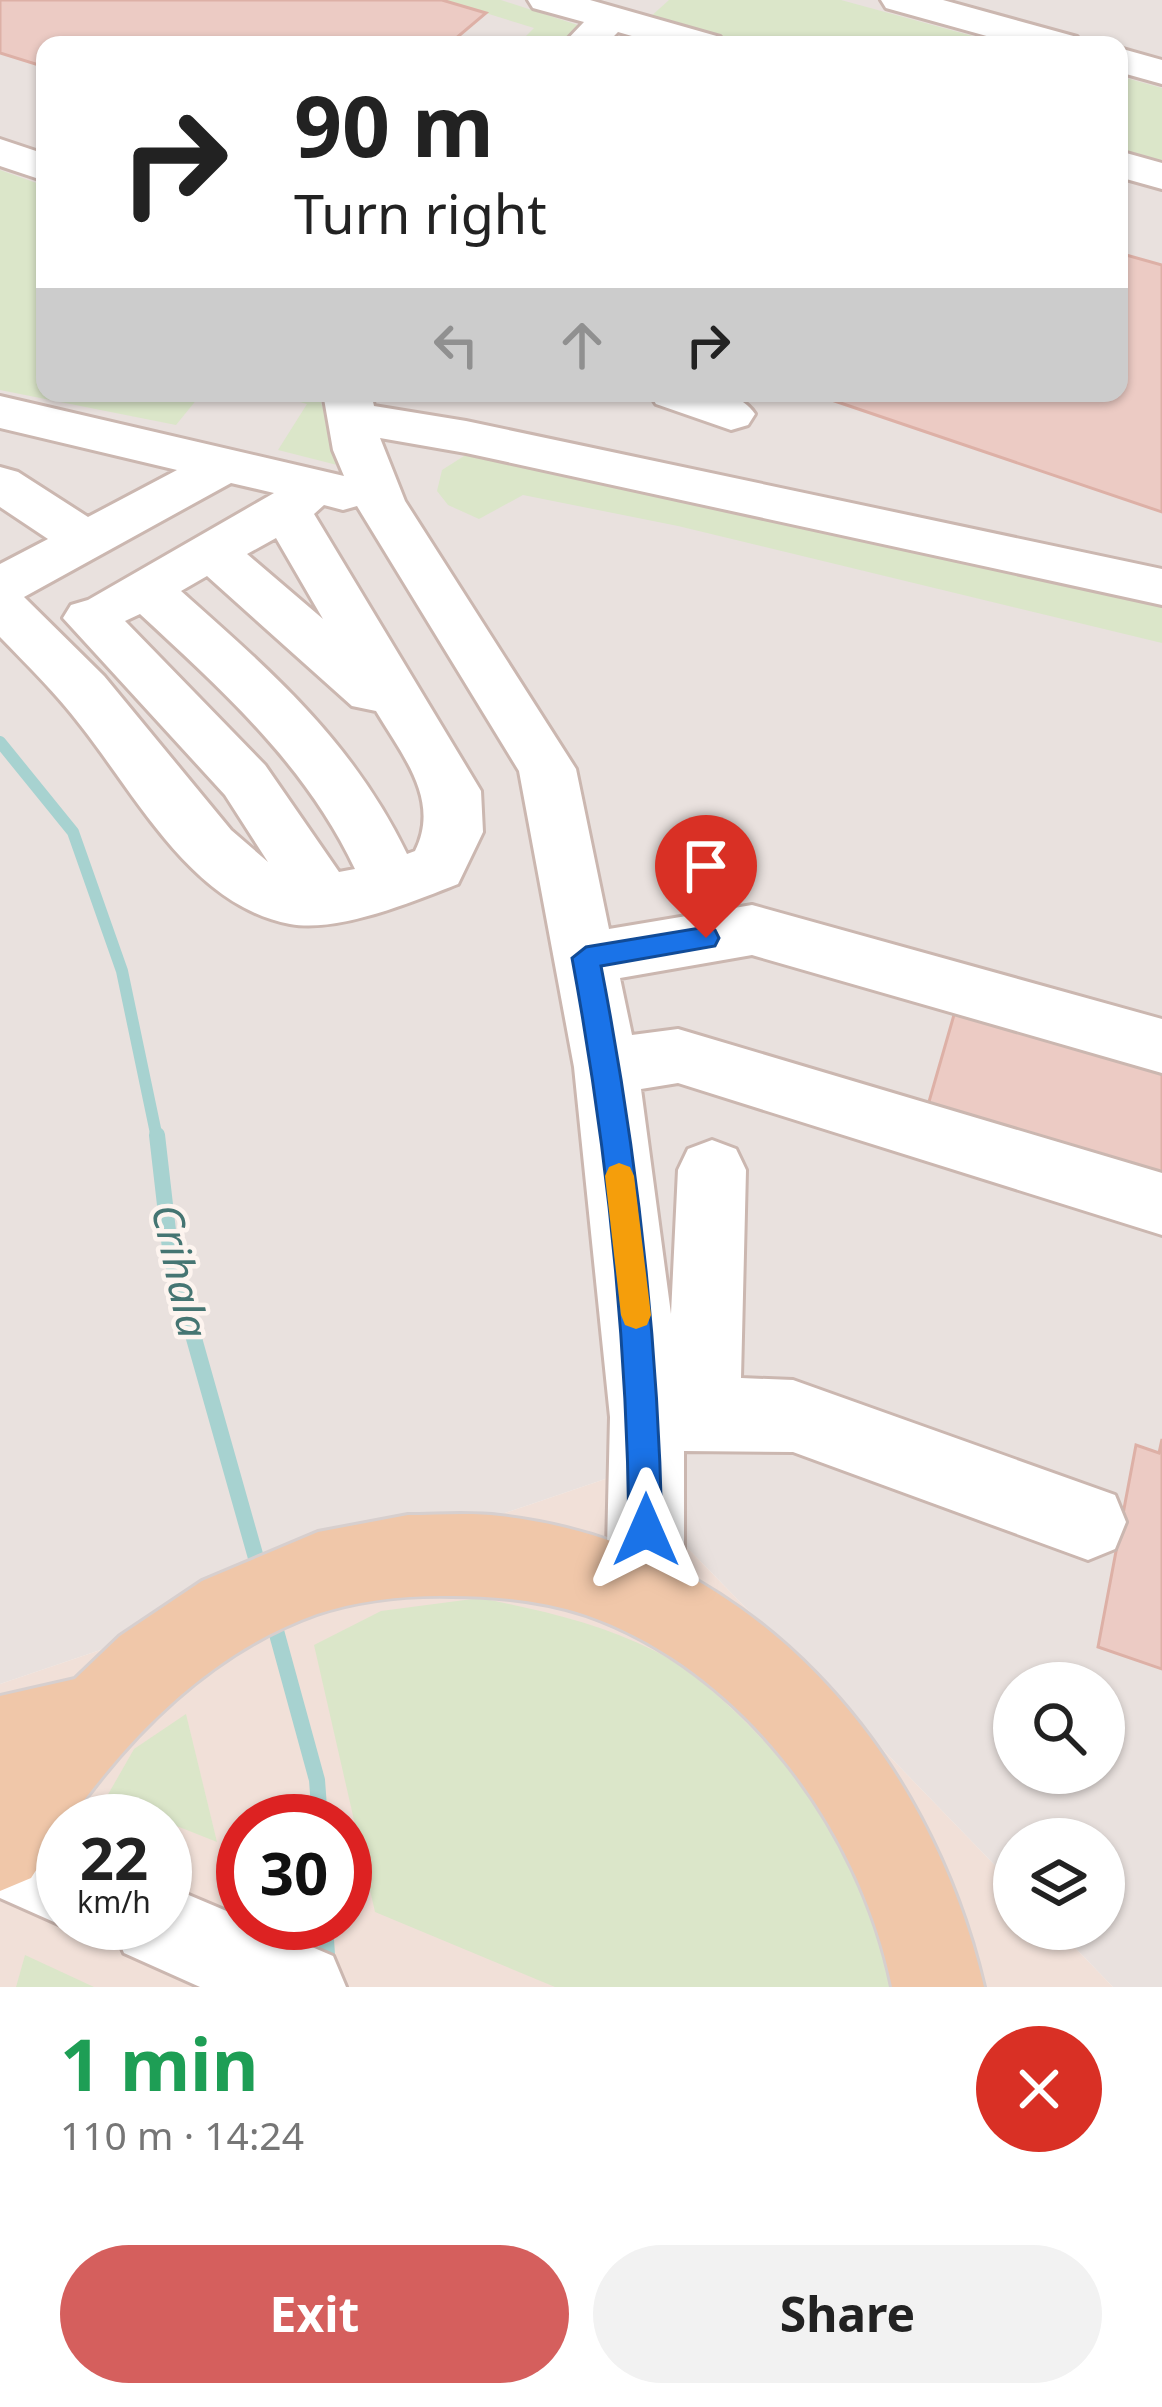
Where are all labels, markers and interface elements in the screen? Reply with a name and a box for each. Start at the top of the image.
text: 90 m [294,67,494,182]
icon: right [96,84,252,240]
text: Turn right [294,176,547,250]
icon: left [423,312,489,378]
icon: ahead [549,312,615,378]
icon: right [675,312,741,378]
pin [655,815,757,938]
icon: arrive [673,833,739,899]
water label: Crihala [140,1199,223,1343]
position arrow [583,1467,709,1593]
map controls [993,1662,1125,1950]
button: search [993,1662,1125,1794]
speed limit sign: 30 [216,1794,372,1950]
text: 22 [80,1816,148,1898]
button: layers [993,1818,1125,1950]
text: km/h [77,1881,151,1922]
text: 1 min [60,2014,258,2112]
button: close [976,2026,1102,2152]
text: 110 m · 14:24 [60,2108,304,2161]
button: Exit [60,2245,569,2383]
button: Share [593,2245,1102,2383]

